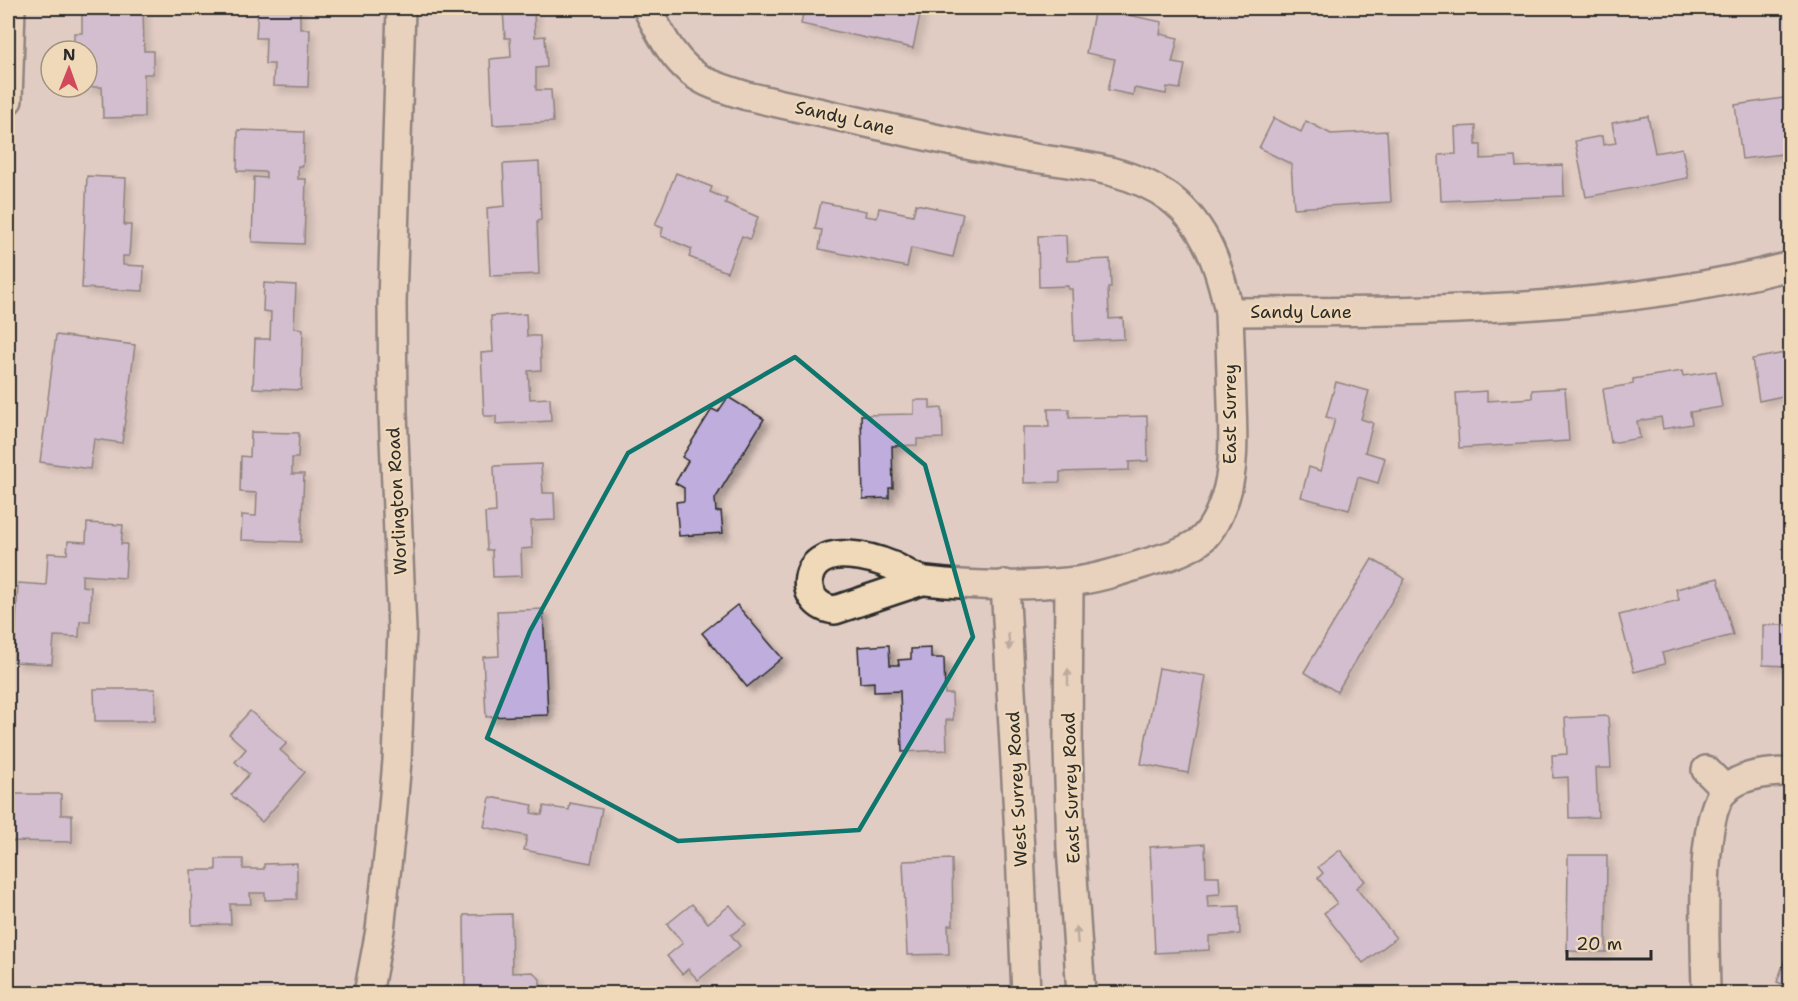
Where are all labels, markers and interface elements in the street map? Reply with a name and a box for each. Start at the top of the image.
north arrow [39,39,99,99]
text: N [63,44,76,65]
street label: Sandy Lane [793,95,897,141]
street label: Sandy Lane [1250,300,1352,324]
street label: East Surrey [1218,364,1242,464]
street label: Worlington Road [381,427,413,575]
one-way arrow [1004,633,1013,652]
one-way arrow [1063,668,1073,687]
street label: West Surrey Road [1001,710,1033,868]
street label: East Surrey Road [1056,712,1086,864]
scale bar [1567,923,1651,961]
one-way arrow [1072,926,1082,945]
text: 20 m [1576,932,1622,956]

